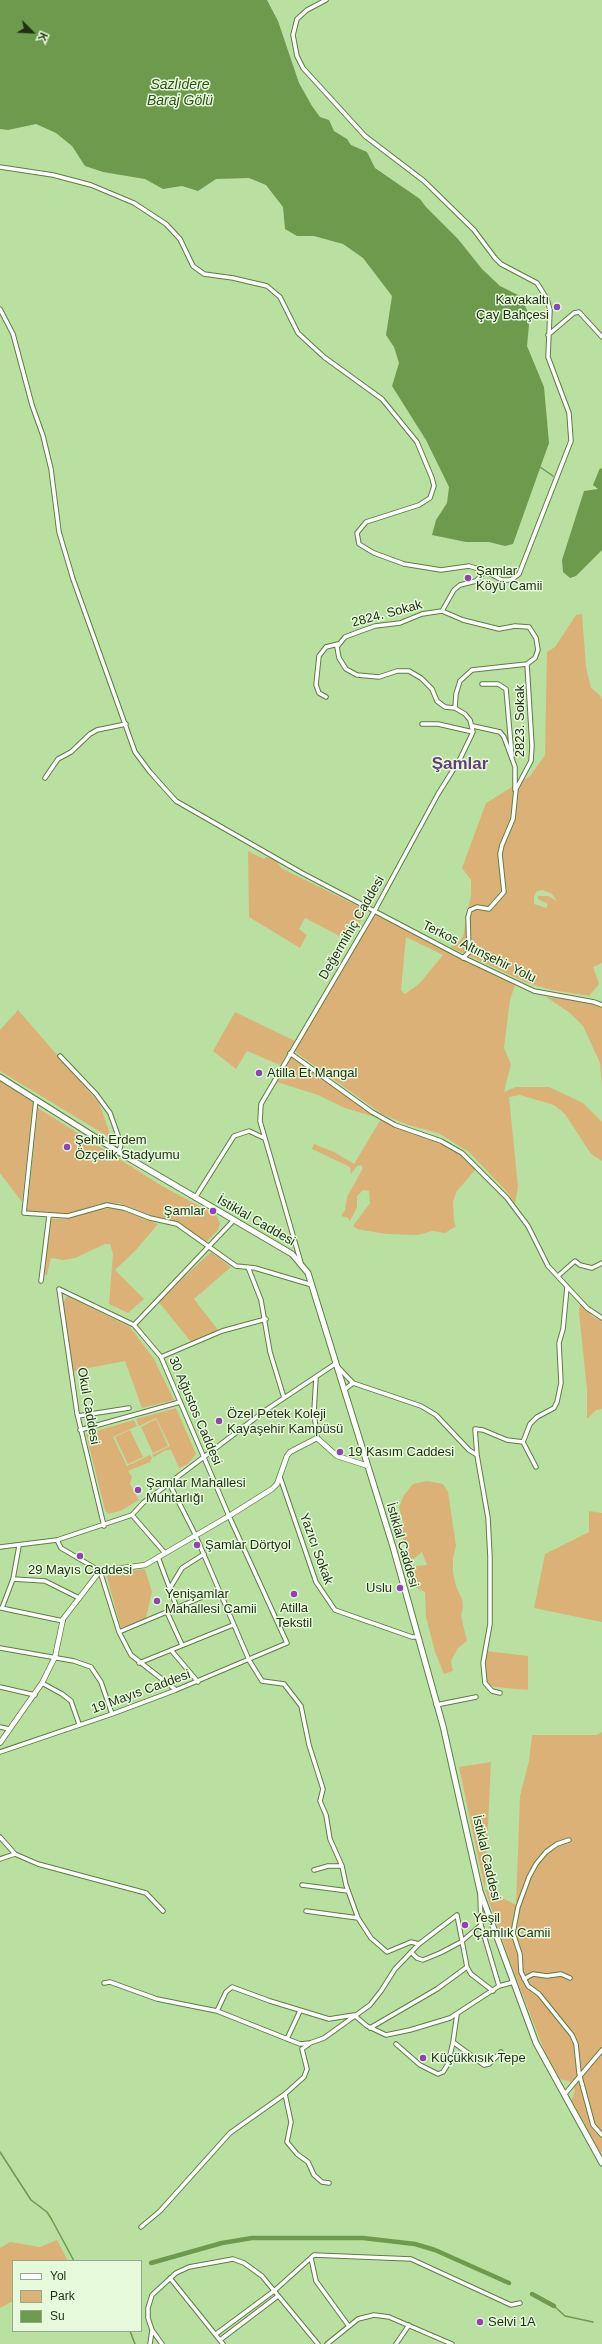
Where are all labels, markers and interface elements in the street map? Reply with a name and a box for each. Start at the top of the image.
north arrow [12,12,52,52]
text: K [36,31,50,43]
water label: Sazlıdere Baraj Gölü [147,77,213,110]
place label: Kavakaltı Çay Bahçesi [476,292,549,323]
marker: Kavakaltı Çay Bahçesi [552,302,562,312]
place label: Şamlar Köyü Camii [476,563,542,594]
marker: Şamlar Köyü Camii [463,573,473,583]
street label: 2824. Sokak [350,597,424,631]
street label: 2823. Sokak [512,685,528,757]
district label: Şamlar [432,754,488,774]
street label: Değermihiç Caddesi [316,873,388,983]
street label: Terkos Altınşehir Yolu [420,918,538,986]
place label: Atilla Et Mangal [267,1065,357,1081]
marker: Atilla Et Mangal [254,1068,264,1078]
place label: Şehit Erdem Özçelik Stadyumu [75,1132,180,1163]
marker: Şehit Erdem Özçelik Stadyumu [62,1142,72,1152]
street label: İstiklal Caddesi [214,1192,298,1250]
place label: Şamlar [164,1203,205,1219]
marker: Şamlar [208,1206,218,1216]
street label: 30 Ağustos Caddesi [165,1354,225,1468]
street label: Okul Caddesi [74,1366,102,1446]
place label: Özel Petek Koleji Kayaşehir Kampüsü [227,1406,343,1437]
marker: Özel Petek Koleji Kayaşehir Kampüsü [214,1416,224,1426]
place label: 19 Kasım Caddesi [348,1444,454,1460]
marker: 19 Kasım Caddesi [335,1447,345,1457]
place label: Şamlar Mahallesi Muhtarlığı [146,1475,246,1506]
marker: Şamlar Mahallesi Muhtarlığı [133,1485,143,1495]
street label: İstiklal Caddesi [382,1501,422,1589]
street label: Yazıcı Sokak [296,1511,336,1587]
place label: Şamlar Dörtyol [205,1537,291,1553]
marker: Şamlar Dörtyol [192,1540,202,1550]
marker: 29 Mayıs Caddesi [75,1551,85,1561]
place label: 29 Mayıs Caddesi [28,1562,132,1578]
place label: Uslu [366,1580,392,1596]
marker: Uslu [395,1583,405,1593]
place label: Yenişamlar Mahallesi Camii [165,1586,257,1617]
marker: Atilla Tekstil [289,1589,299,1599]
marker: Yenişamlar Mahallesi Camii [152,1596,162,1606]
place label: Atilla Tekstil [276,1600,312,1631]
street label: 19 Mayıs Caddesi [89,1667,193,1717]
street label: İstiklal Caddesi [469,1814,503,1902]
place label: Yeşil Çamlık Camii [473,1910,550,1941]
marker: Yeşil Çamlık Camii [460,1920,470,1930]
place label: Küçükkısık Tepe [431,2050,526,2066]
marker: Küçükkısık Tepe [418,2053,428,2063]
legend [12,2260,142,2332]
text: Yol [50,2269,66,2283]
text: Park [50,2289,75,2303]
text: Su [50,2309,65,2323]
place label: Selvi 1A [488,2314,536,2330]
marker: Selvi 1A [475,2317,485,2327]

